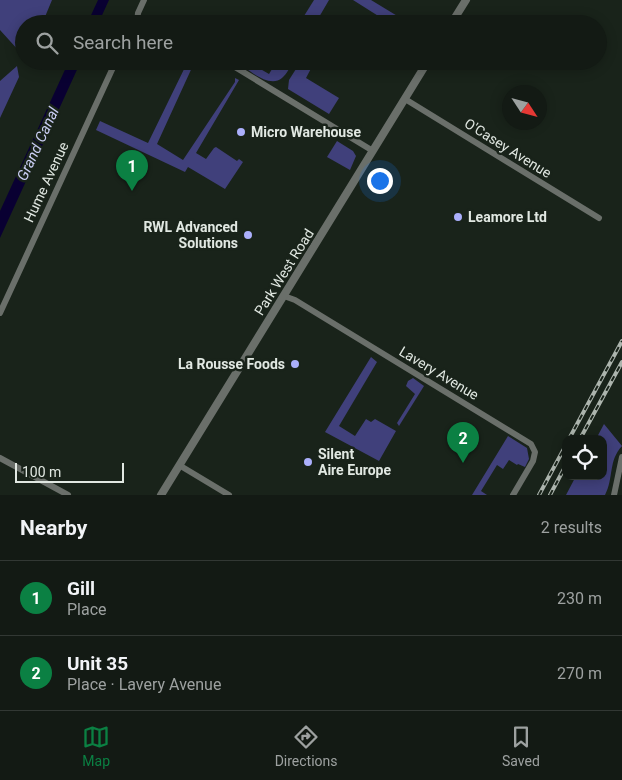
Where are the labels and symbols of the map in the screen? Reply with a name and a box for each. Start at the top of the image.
north arrow [502,85,547,130]
water label: Grand Canal [13,104,63,184]
street label: O'Casey Avenue [462,115,554,181]
place label: Micro Warehouse [251,124,361,140]
marker: Micro Warehouse [235,126,247,138]
street label: Hume Avenue [20,139,72,225]
pin: 1 [116,150,148,191]
your location [367,168,393,194]
place label: Leamore Ltd [468,209,547,225]
marker: Leamore Ltd [452,211,464,223]
place label: RWL Advanced Solutions [143,219,238,251]
street label: Park West Road [251,226,317,318]
marker: RWL Advanced Solutions [242,229,254,241]
street label: Lavery Avenue [396,343,482,403]
place label: La Rousse Foods [178,356,285,372]
marker: La Rousse Foods [289,358,301,370]
pin: 2 [447,422,479,463]
place label: Silent Aire Europe [318,446,391,478]
marker: Silent Aire Europe [302,456,314,468]
scale bar [15,460,124,483]

